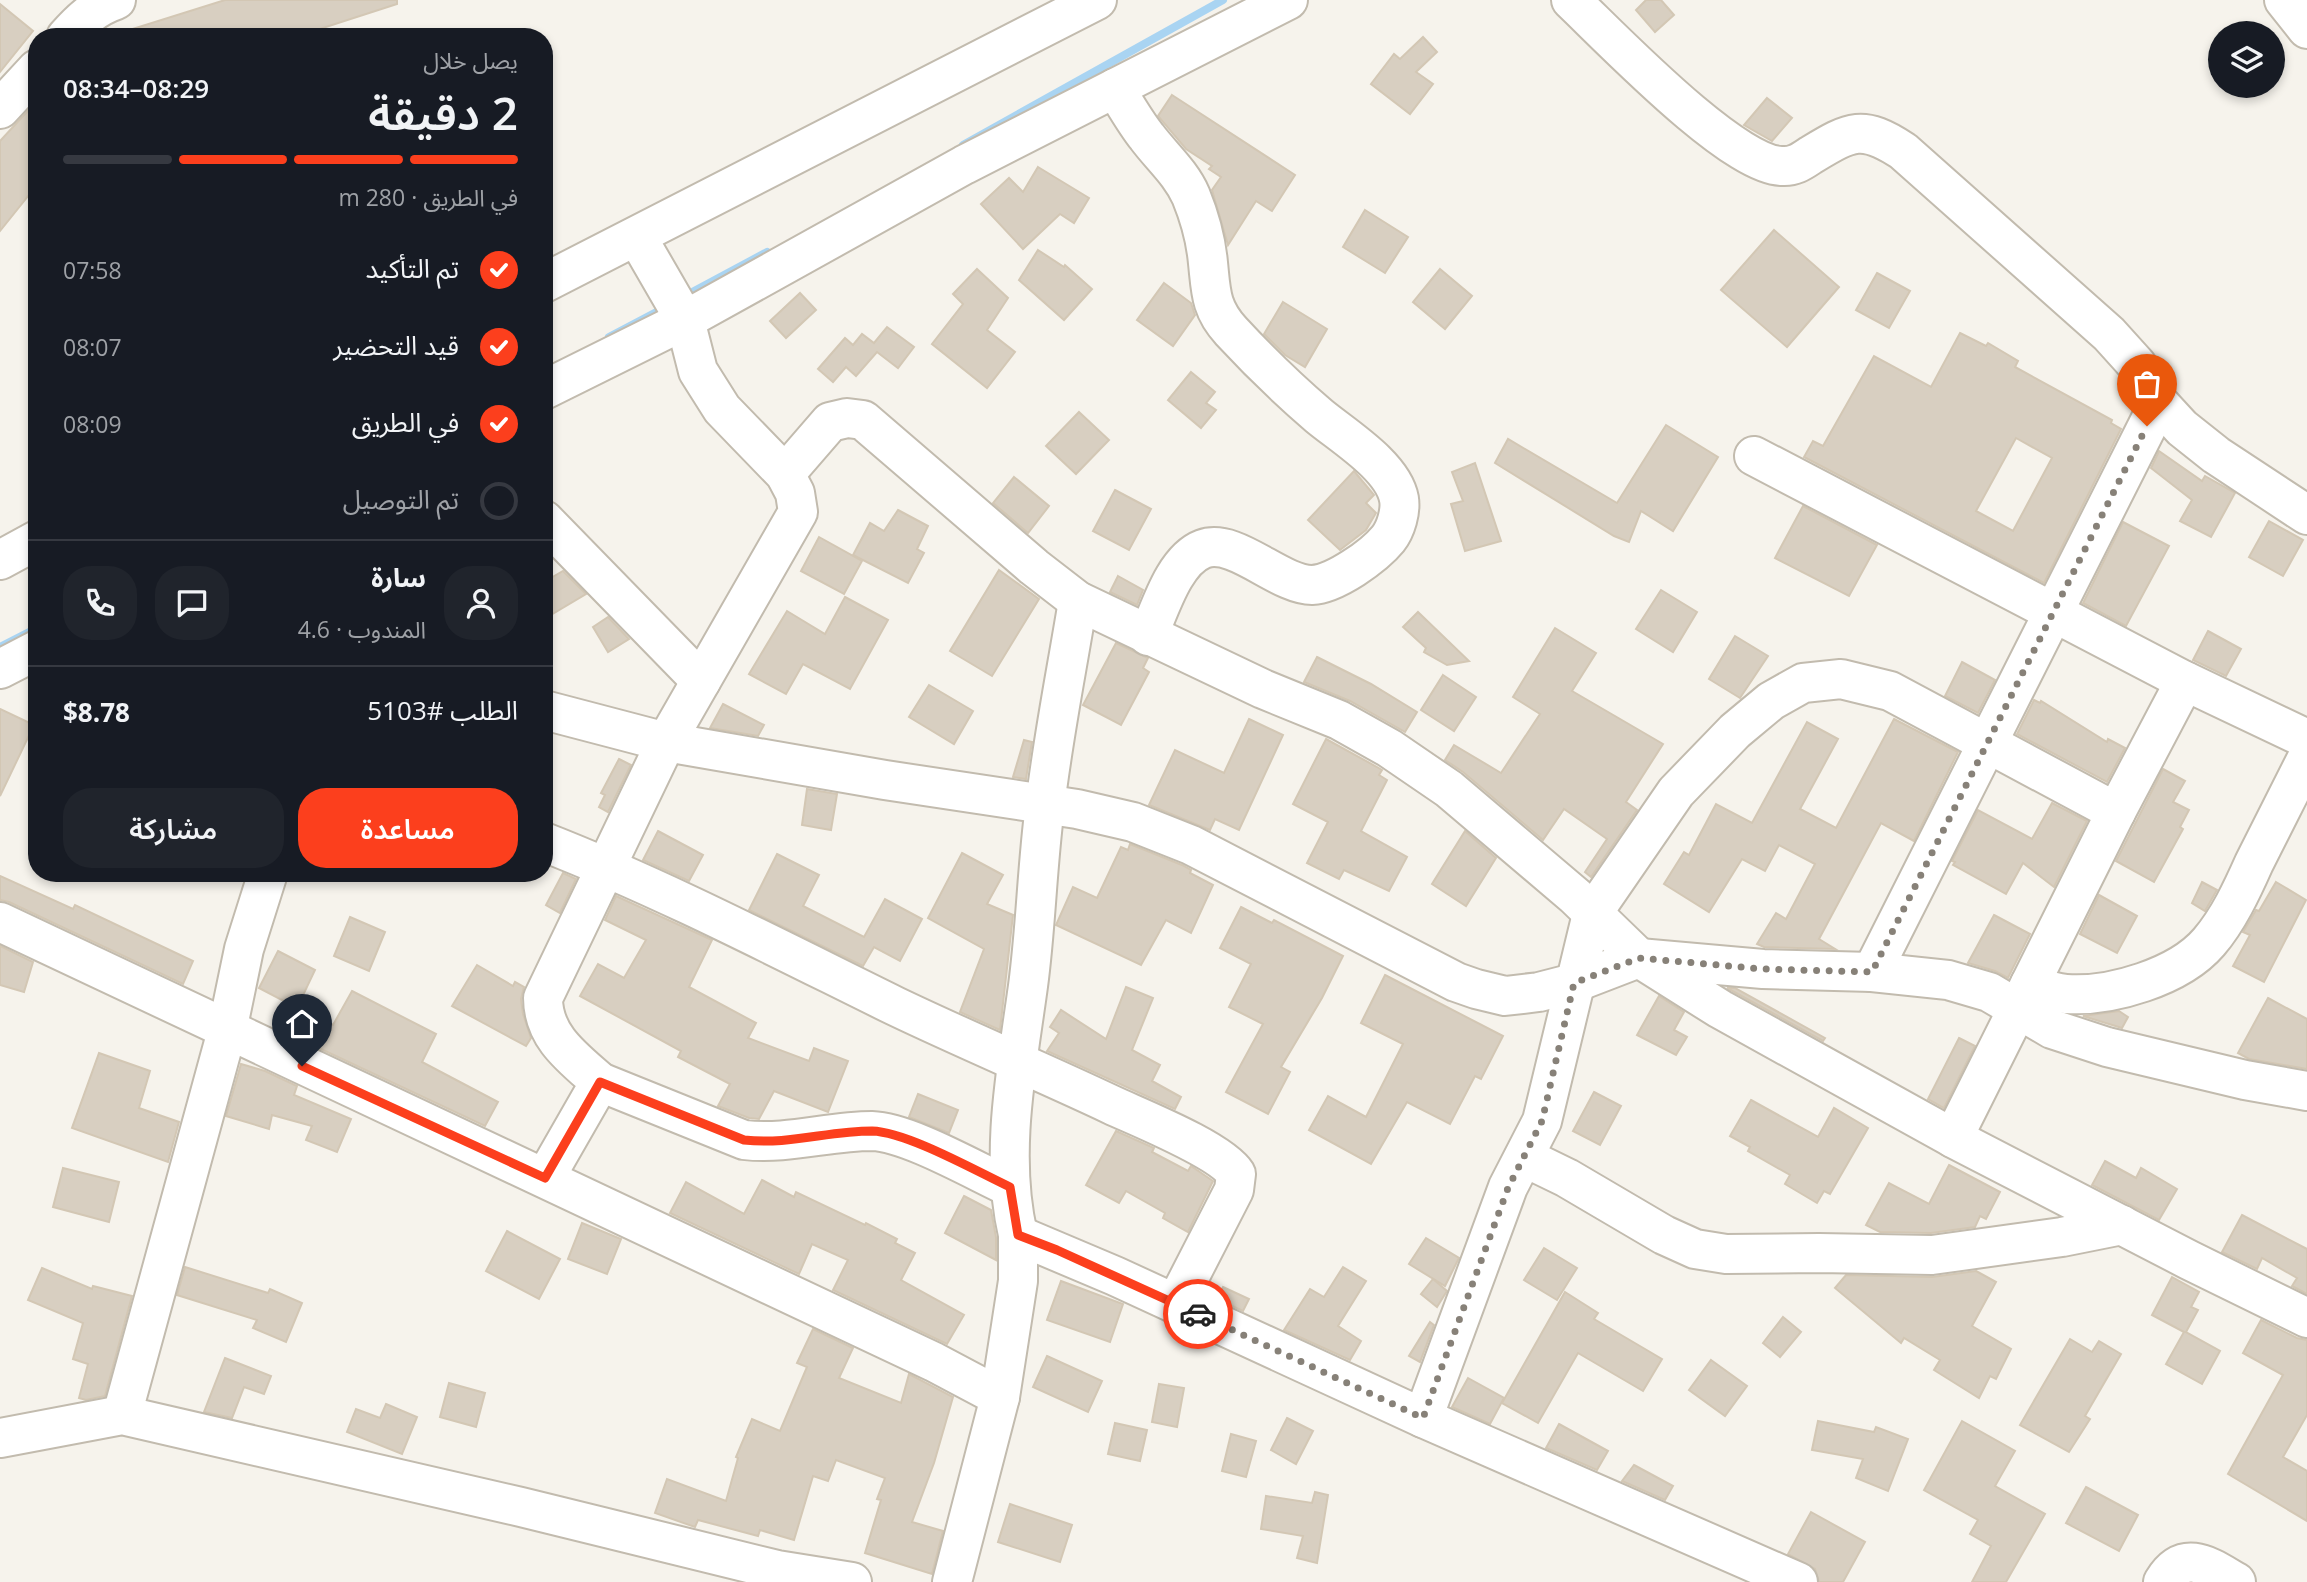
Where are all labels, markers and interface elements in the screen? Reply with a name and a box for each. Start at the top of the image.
map controls [2208,21,2285,98]
button: layers [2208,21,2285,98]
text: يصل خلال [423,44,518,76]
text: 08:29–08:34 [63,70,209,106]
text: 2 دقيقة [368,81,518,143]
text: في الطريق · 280 m [338,181,518,213]
text: تم التأكيد [365,250,459,286]
icon: check [480,251,518,289]
text: 07:58 [63,254,122,286]
text: قيد التحضير [333,327,459,363]
icon: check [480,328,518,366]
text: 08:07 [63,331,122,363]
pin [2117,354,2177,426]
icon: bag [2128,365,2166,403]
text: في الطريق [352,404,459,440]
icon: check [480,405,518,443]
text: 08:09 [63,408,122,440]
text: تم التوصيل [343,481,459,517]
text: سارة [371,559,426,595]
button: phone [63,566,137,640]
button: chat [155,566,229,640]
button: person [444,566,518,640]
text: المندوب · 4.6 [298,613,426,645]
text: الطلب #5103 [367,692,518,728]
text: $8.78 [63,694,130,730]
button: مشاركة [63,788,284,868]
button: مساعدة [298,788,518,868]
pin [272,994,332,1066]
icon: home [283,1005,321,1043]
courier [1163,1279,1233,1349]
icon: car [1179,1295,1217,1333]

